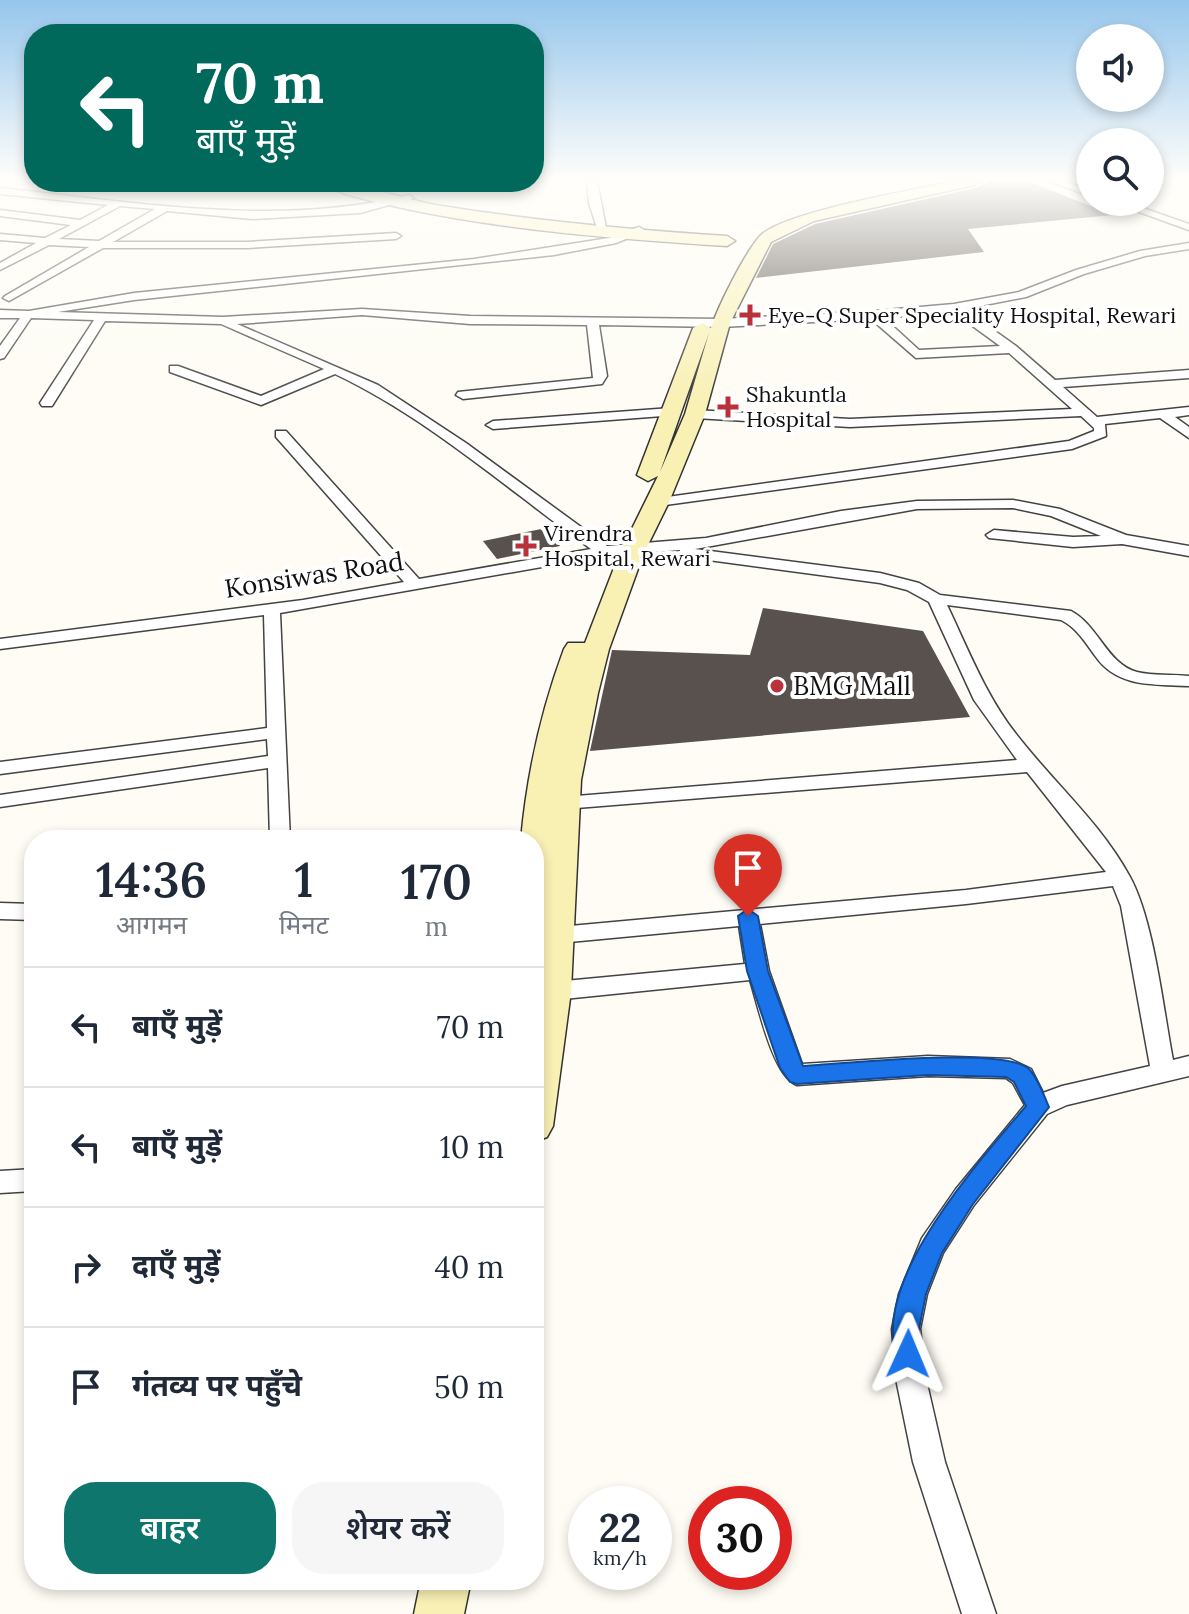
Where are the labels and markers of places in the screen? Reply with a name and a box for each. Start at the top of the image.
place label: Eye-Q Super Speciality Hospital, Rewari [768,301,1176,329]
marker: Eye-Q Super Speciality Hospital, Rewari [739,304,761,326]
place label: Shakuntla Hospital [746,380,847,433]
marker: Shakuntla Hospital [717,396,739,418]
place label: Virendra Hospital, Rewari [543,519,711,572]
marker: Virendra Hospital, Rewari [515,535,537,557]
place label: BMG Mall [793,669,911,702]
marker: BMG Mall [768,677,786,695]
pin [714,834,782,916]

